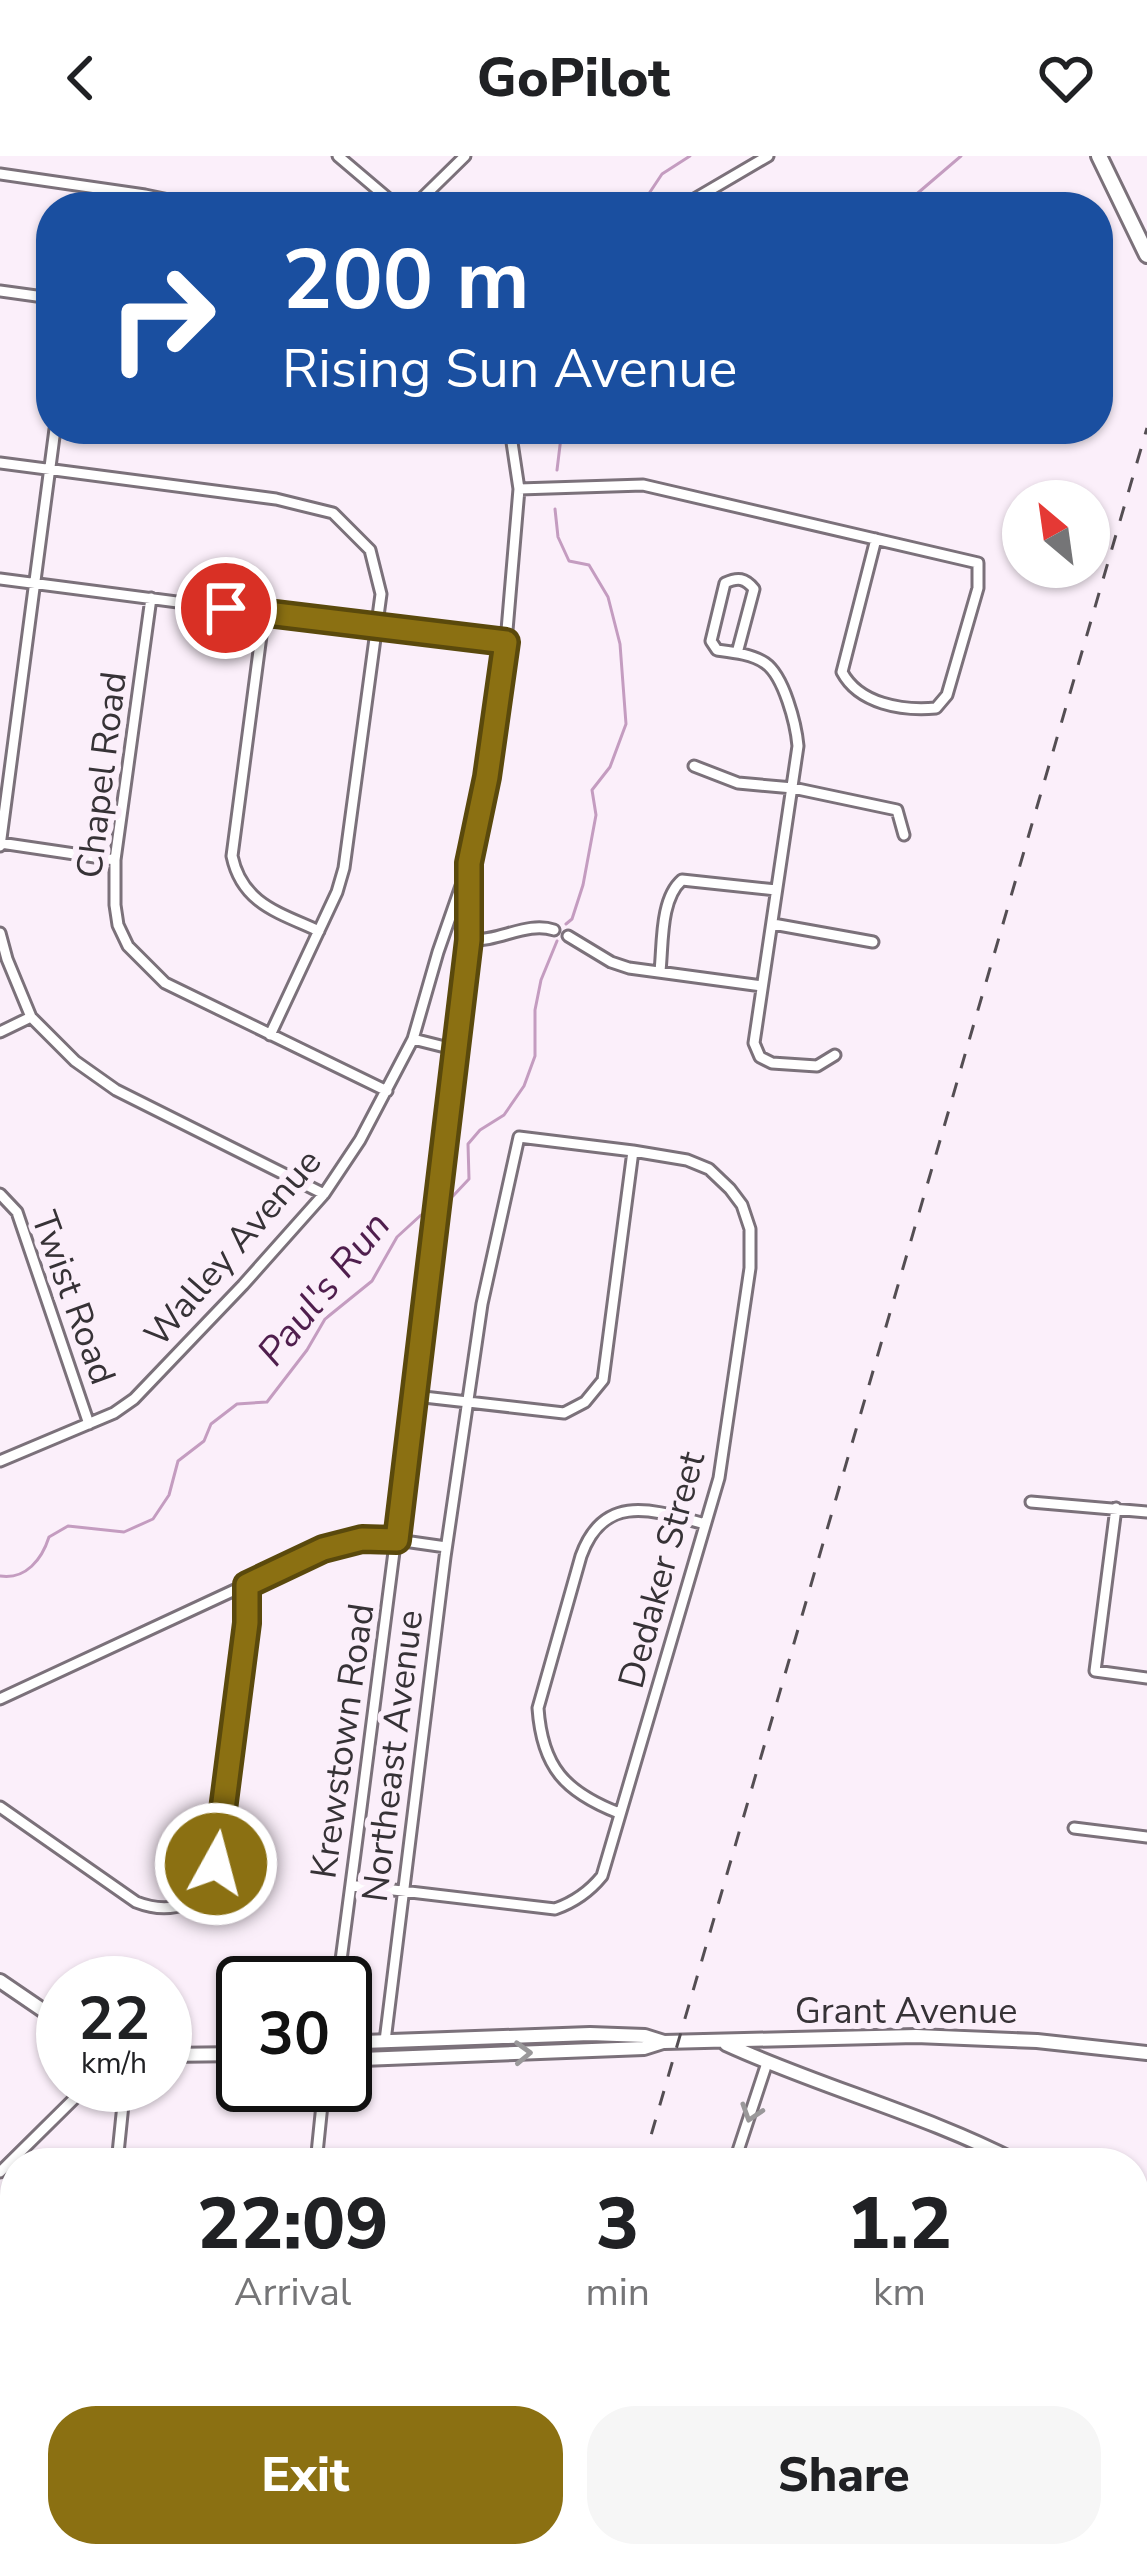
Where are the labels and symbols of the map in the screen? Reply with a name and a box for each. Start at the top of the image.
north arrow [1002,480,1110,588]
pin [175,557,277,659]
street label: Chapel Road [65,669,139,881]
street label: Walley Avenue [133,1139,333,1357]
water label: Paul's Run [246,1201,402,1377]
street label: Twist Road [19,1205,127,1391]
street label: Dedaker Street [607,1446,717,1694]
street label: Krewstown Road [299,1600,387,1882]
street label: Northeast Avenue [351,1607,435,1905]
position arrow [153,1801,279,1927]
speed limit sign: 30 [216,1956,372,2112]
street label: Grant Avenue [795,1987,1017,2036]
one-way arrow [514,2040,533,2066]
one-way arrow [740,2102,765,2123]

